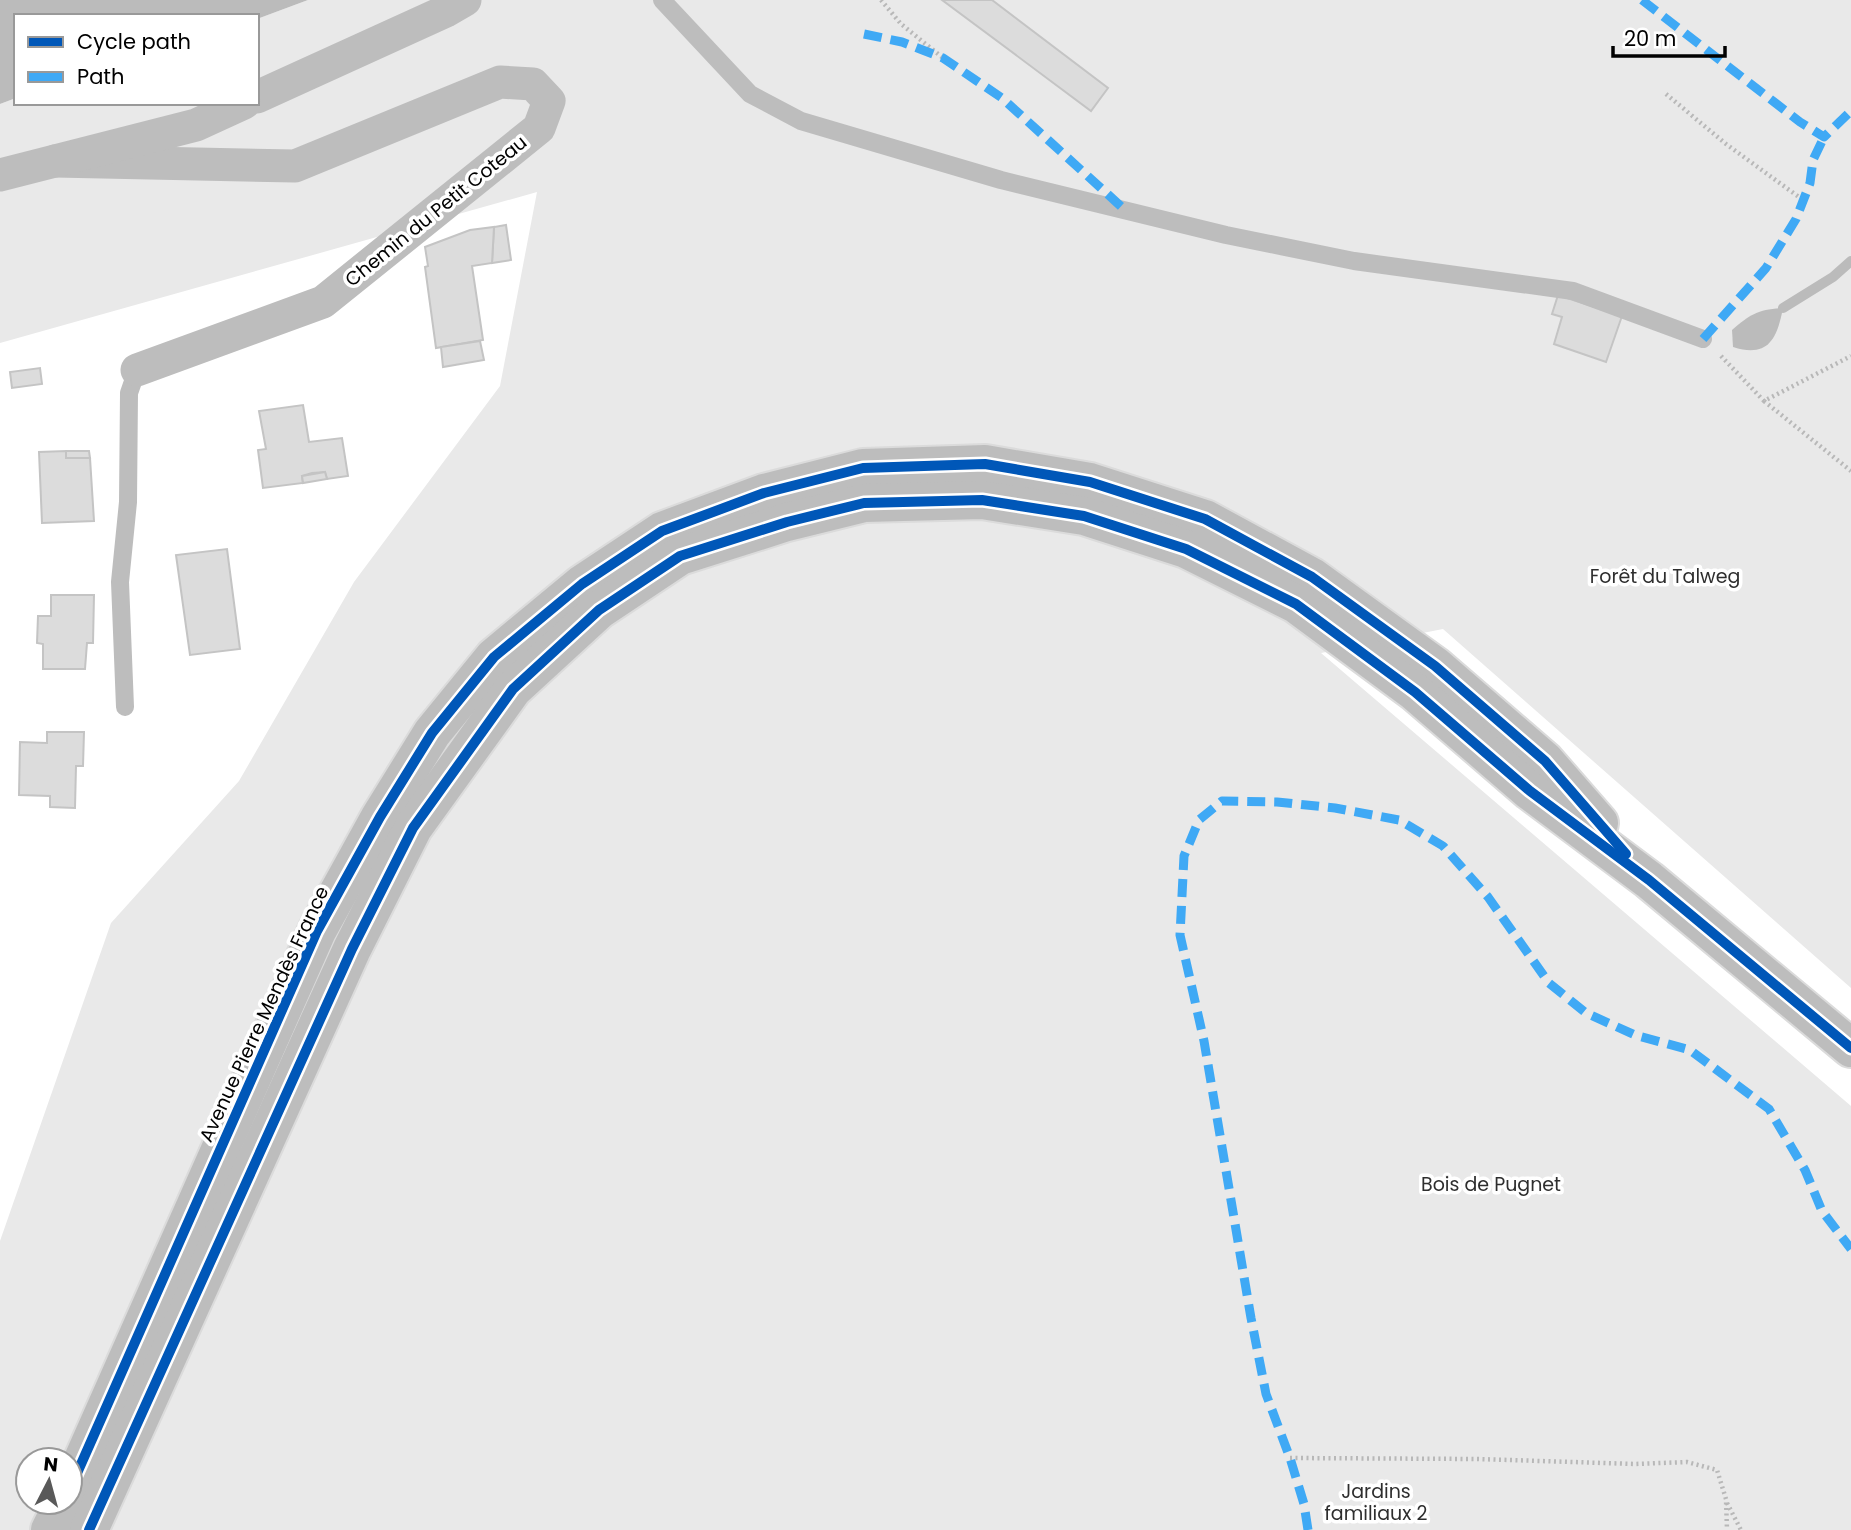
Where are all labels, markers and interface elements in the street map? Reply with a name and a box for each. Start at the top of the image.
legend [14,14,259,105]
scale bar [1613,14,1725,58]
text: 20 m [1624,24,1677,53]
text: Cycle path [77,27,191,56]
text: Path [77,62,124,91]
street label: Chemin du Petit Coteau [339,129,533,293]
park label: Forêt du Talweg [1590,563,1740,590]
street label: Avenue Pierre Mendès France [193,882,335,1146]
park label: Bois de Pugnet [1421,1171,1561,1198]
north arrow [14,1446,84,1516]
text: N [42,1450,59,1479]
park label: Jardins familiaux 2 [1325,1478,1427,1527]

